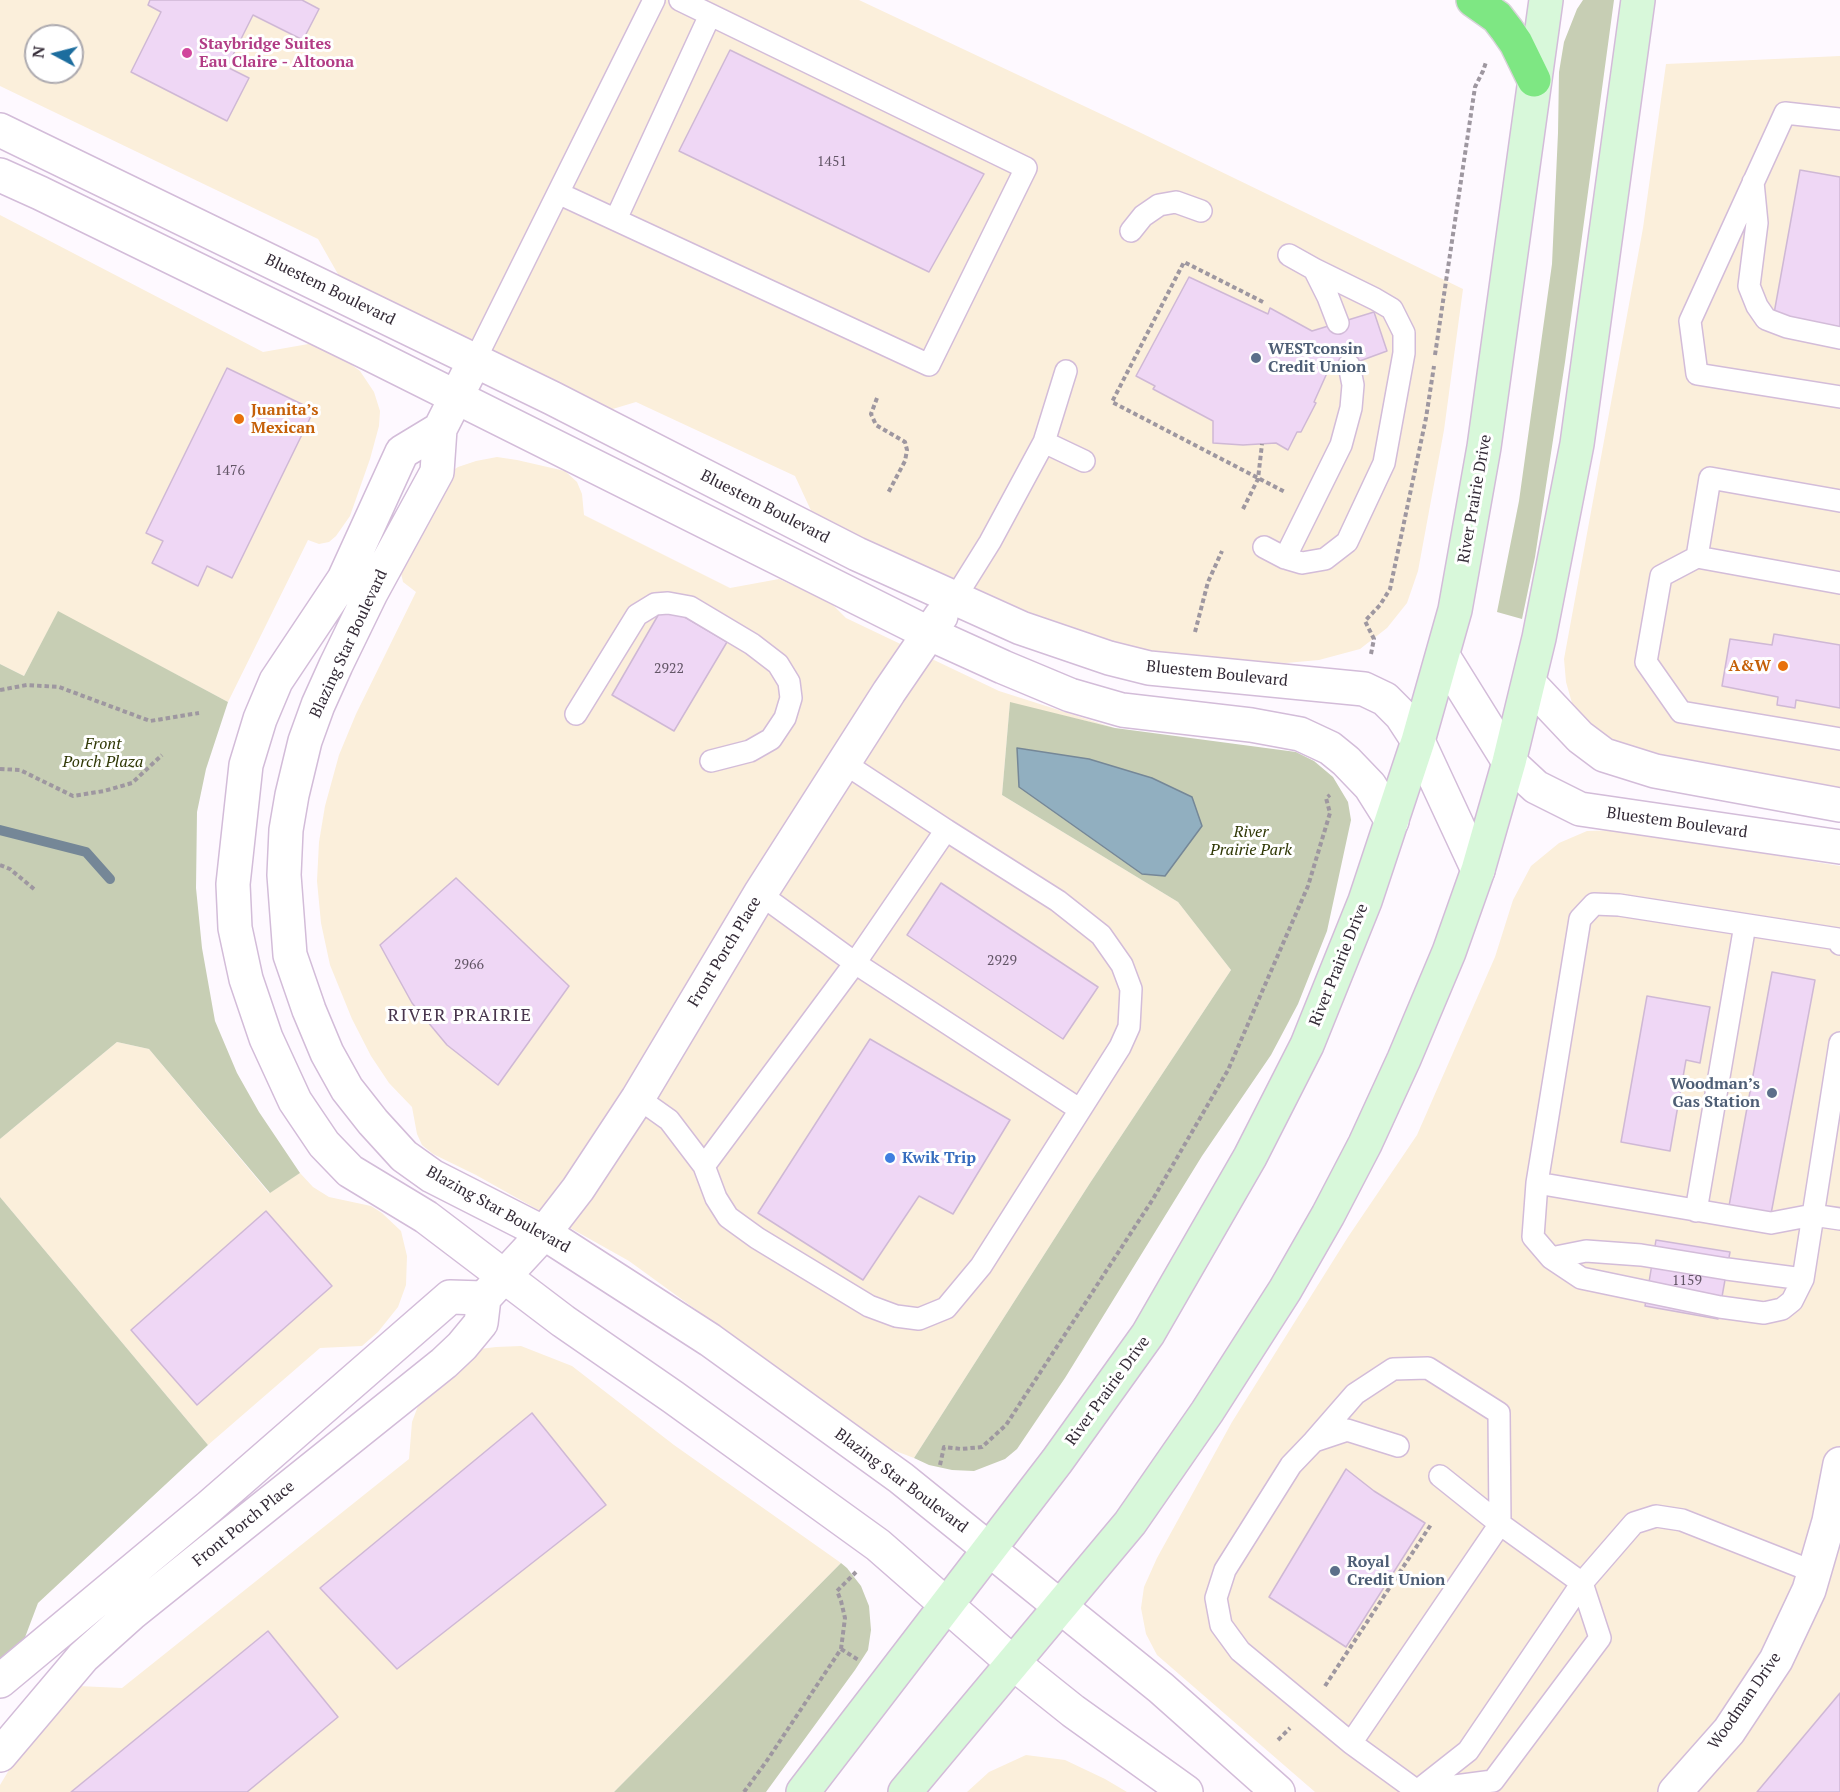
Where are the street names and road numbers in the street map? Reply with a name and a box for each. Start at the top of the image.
street label: Bluestem Boulevard [262,250,398,330]
street label: River Prairie Drive [1454,433,1496,565]
street label: Bluestem Boulevard [697,466,833,548]
street label: Blazing Star Boulevard [306,567,392,721]
street label: Bluestem Boulevard [1145,657,1289,691]
street label: Bluestem Boulevard [1605,804,1749,842]
street label: Front Porch Place [684,893,766,1011]
street label: River Prairie Drive [1306,901,1372,1029]
street label: Blazing Star Boulevard [423,1162,573,1258]
street label: River Prairie Drive [1062,1333,1154,1449]
street label: Blazing Star Boulevard [831,1425,971,1537]
street label: Front Porch Place [189,1477,299,1571]
street label: Woodman Drive [1704,1649,1786,1753]

